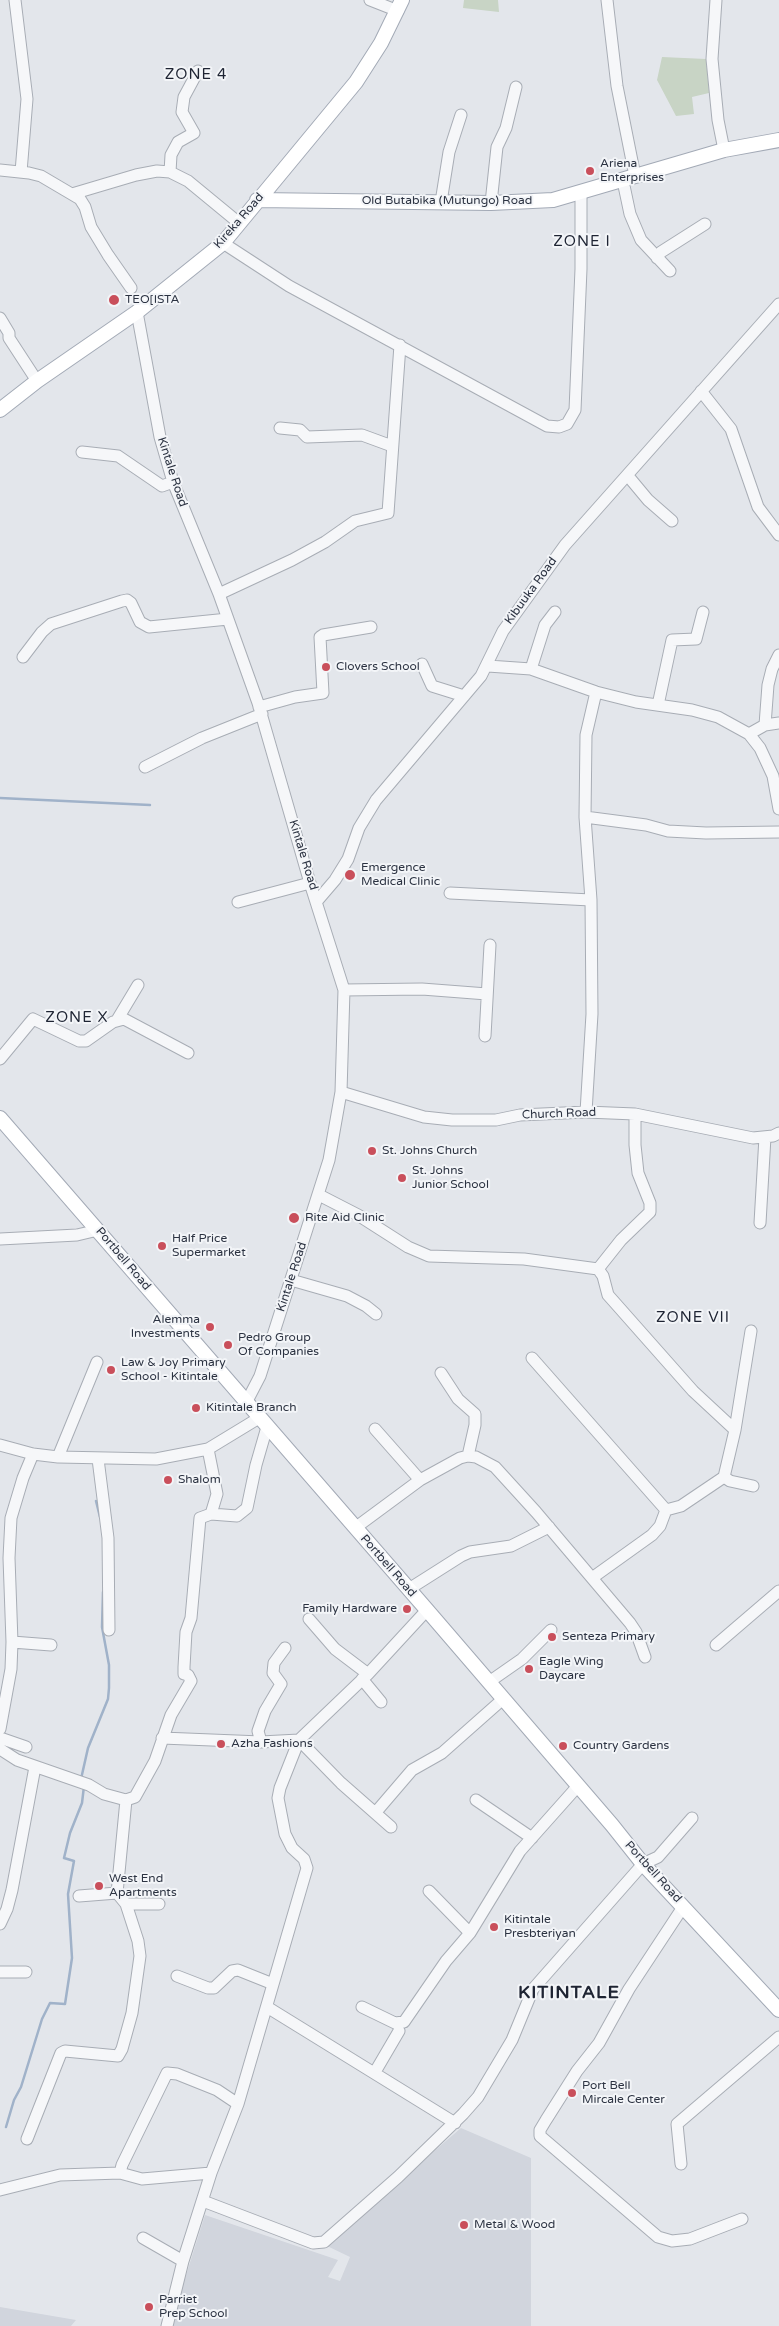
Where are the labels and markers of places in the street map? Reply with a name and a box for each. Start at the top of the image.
place label: Ariena Enterprises [600,157,664,185]
marker: Ariena Enterprises [584,165,596,177]
marker: TEO[ISTA [107,293,121,307]
place label: TEO[ISTA [125,293,180,307]
place label: Clovers School [336,660,420,674]
marker: Clovers School [320,661,332,673]
place label: Emergence Medical Clinic [361,861,440,889]
marker: Emergence Medical Clinic [343,868,357,882]
place label: St. Johns Church [382,1144,477,1158]
marker: St. Johns Church [366,1145,378,1157]
place label: St. Johns Junior School [412,1164,489,1192]
marker: St. Johns Junior School [396,1172,408,1184]
marker: Rite Aid Clinic [287,1211,301,1225]
place label: Rite Aid Clinic [305,1211,384,1225]
place label: Half Price Supermarket [172,1232,246,1260]
marker: Half Price Supermarket [156,1240,168,1252]
place label: Alemma Investments [131,1313,200,1341]
marker: Alemma Investments [204,1321,216,1333]
place label: Pedro Group Of Companies [238,1331,319,1359]
marker: Pedro Group Of Companies [222,1339,234,1351]
place label: Law & Joy Primary School - Kitintale [121,1356,226,1384]
marker: Law & Joy Primary School - Kitintale [105,1364,117,1376]
place label: Kitintale Branch [206,1401,297,1415]
marker: Kitintale Branch [190,1402,202,1414]
place label: Shalom [178,1473,221,1487]
marker: Shalom [162,1474,174,1486]
place label: Family Hardware [302,1602,397,1616]
marker: Family Hardware [401,1603,413,1615]
place label: Senteza Primary [562,1630,655,1644]
marker: Senteza Primary [546,1631,558,1643]
place label: Eagle Wing Daycare [539,1655,604,1683]
marker: Eagle Wing Daycare [523,1663,535,1675]
place label: Azha Fashions [231,1737,313,1751]
marker: Azha Fashions [215,1738,227,1750]
place label: Country Gardens [573,1739,669,1753]
marker: Country Gardens [557,1740,569,1752]
place label: West End Apartments [109,1872,177,1900]
marker: West End Apartments [93,1880,105,1892]
place label: Kitintale Presbteriyan [504,1913,576,1941]
marker: Kitintale Presbteriyan [488,1921,500,1933]
place label: Port Bell Mircale Center [582,2079,665,2107]
marker: Port Bell Mircale Center [566,2087,578,2099]
place label: Metal & Wood [474,2218,555,2232]
marker: Metal & Wood [458,2219,470,2231]
place label: Parriet Prep School [159,2293,228,2321]
marker: Parriet Prep School [143,2301,155,2313]

